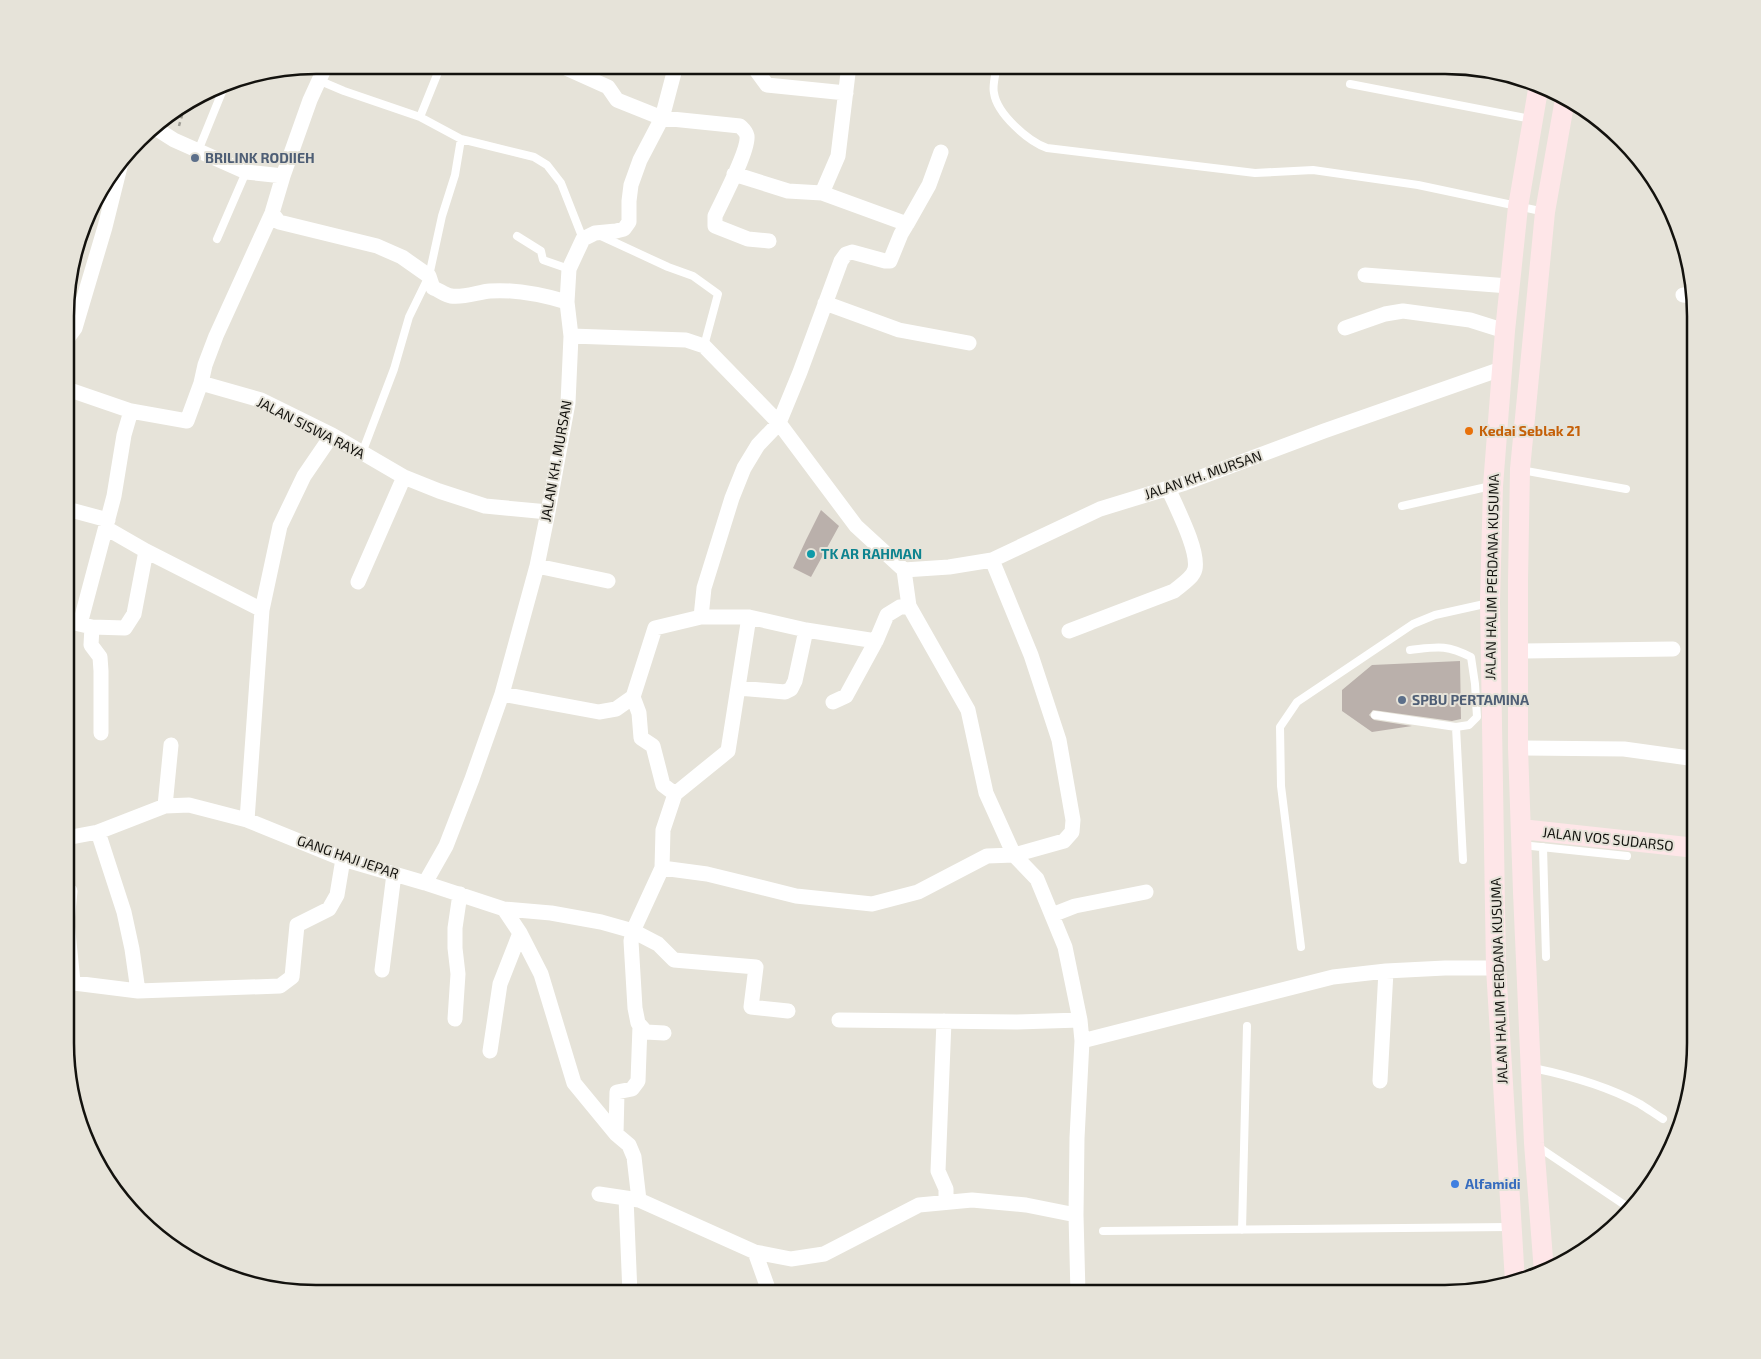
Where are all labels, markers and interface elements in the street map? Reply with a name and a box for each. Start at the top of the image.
place label: BRILINK RODIIEH [205,149,315,166]
marker: BRILINK RODIIEH [189,152,201,164]
street label: JALAN SISWA RAYA [254,393,368,462]
street label: JALAN KH. MURSAN [536,399,575,523]
place label: Kedai Seblak 21 [1479,422,1581,439]
marker: Kedai Seblak 21 [1463,425,1475,437]
street label: JALAN KH. MURSAN [1142,446,1264,503]
street label: JALAN HALIM PERDANA KUSUMA [1481,473,1502,680]
place label: TK AR RAHMAN [821,545,922,562]
marker: TK AR RAHMAN [805,548,817,560]
place label: SPBU PERTAMINA [1412,691,1530,708]
marker: SPBU PERTAMINA [1396,694,1408,706]
street label: JALAN VOS SUDARSO [1542,823,1674,854]
street label: GANG HAJI JEPAR [295,831,402,882]
street label: JALAN HALIM PERDANA KUSUMA [1486,877,1511,1085]
place label: Alfamidi [1465,1175,1521,1192]
marker: Alfamidi [1449,1178,1461,1190]

